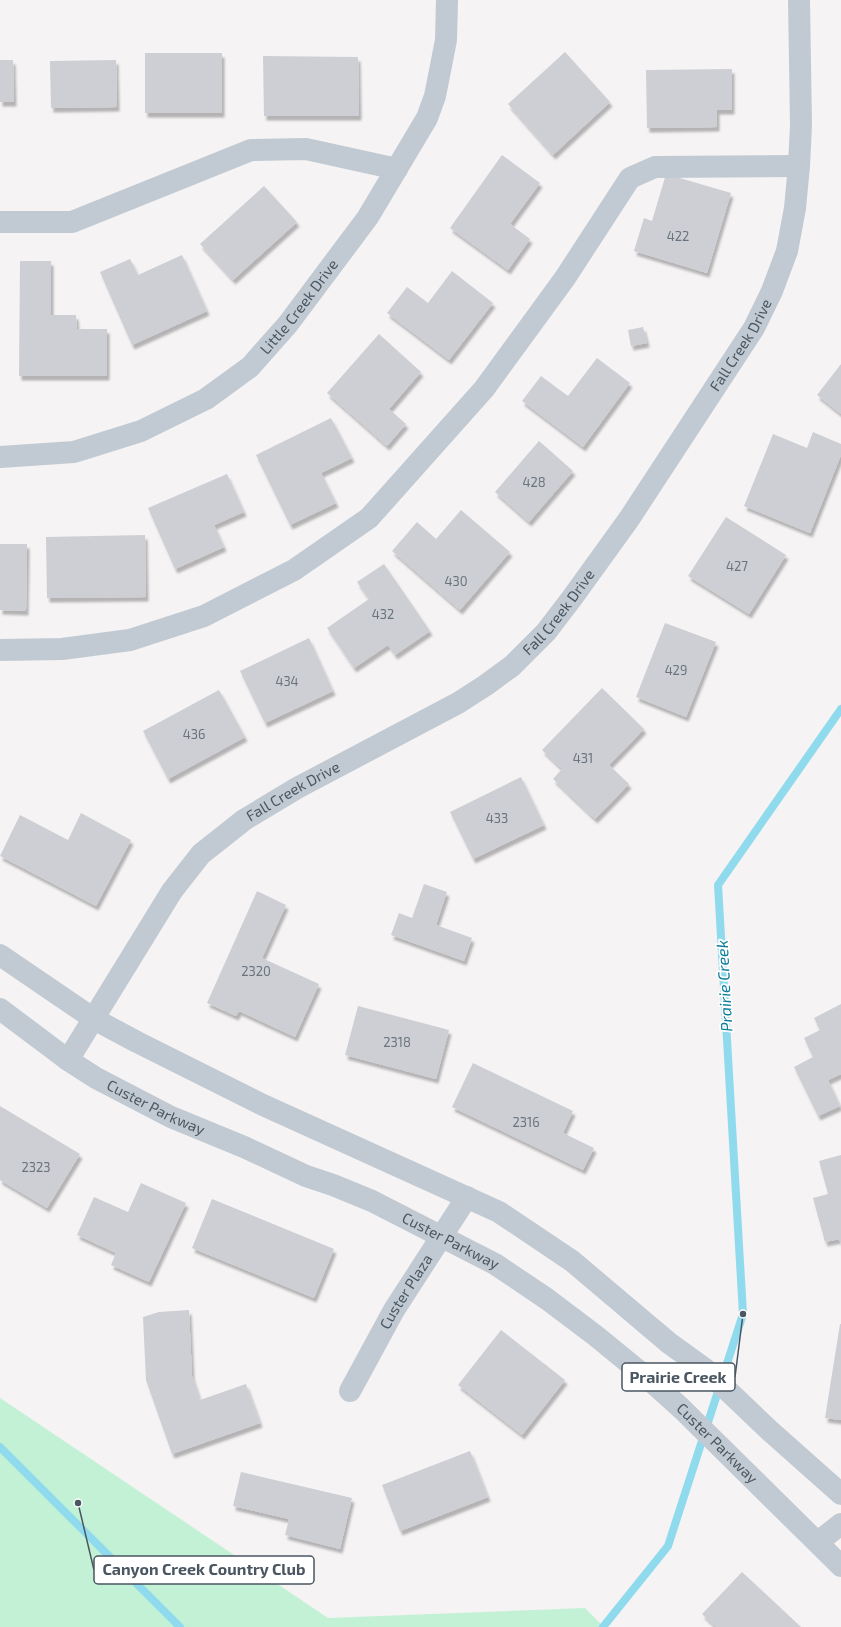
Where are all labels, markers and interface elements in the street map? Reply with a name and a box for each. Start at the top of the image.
house number: 422 [667,228,689,244]
street label: Little Creek Drive [256,255,341,357]
street label: Fall Creek Drive [705,296,775,394]
house number: 428 [522,474,546,490]
house number: 427 [726,558,748,574]
street label: Fall Creek Drive [518,565,598,658]
house number: 430 [444,573,468,589]
house number: 432 [372,606,394,622]
house number: 429 [665,662,687,678]
house number: 434 [275,673,299,689]
house number: 436 [183,726,205,742]
house number: 431 [573,750,593,766]
street label: Fall Creek Drive [242,757,343,825]
house number: 433 [486,810,508,826]
water label: Prairie Creek [712,940,735,1032]
house number: 2320 [241,963,271,979]
house number: 2318 [383,1034,411,1050]
street label: Custer Parkway [104,1075,208,1138]
house number: 2316 [512,1114,540,1130]
house number: 2323 [21,1159,51,1175]
street label: Custer Parkway [399,1208,503,1273]
street label: Custer Plaza [375,1251,436,1332]
callout: Prairie Creek [622,1363,735,1391]
text: Prairie Creek [629,1367,727,1386]
street label: Custer Parkway [673,1399,762,1487]
callout: Canyon Creek Country Club [94,1556,314,1584]
text: Canyon Creek Country Club [102,1559,306,1579]

